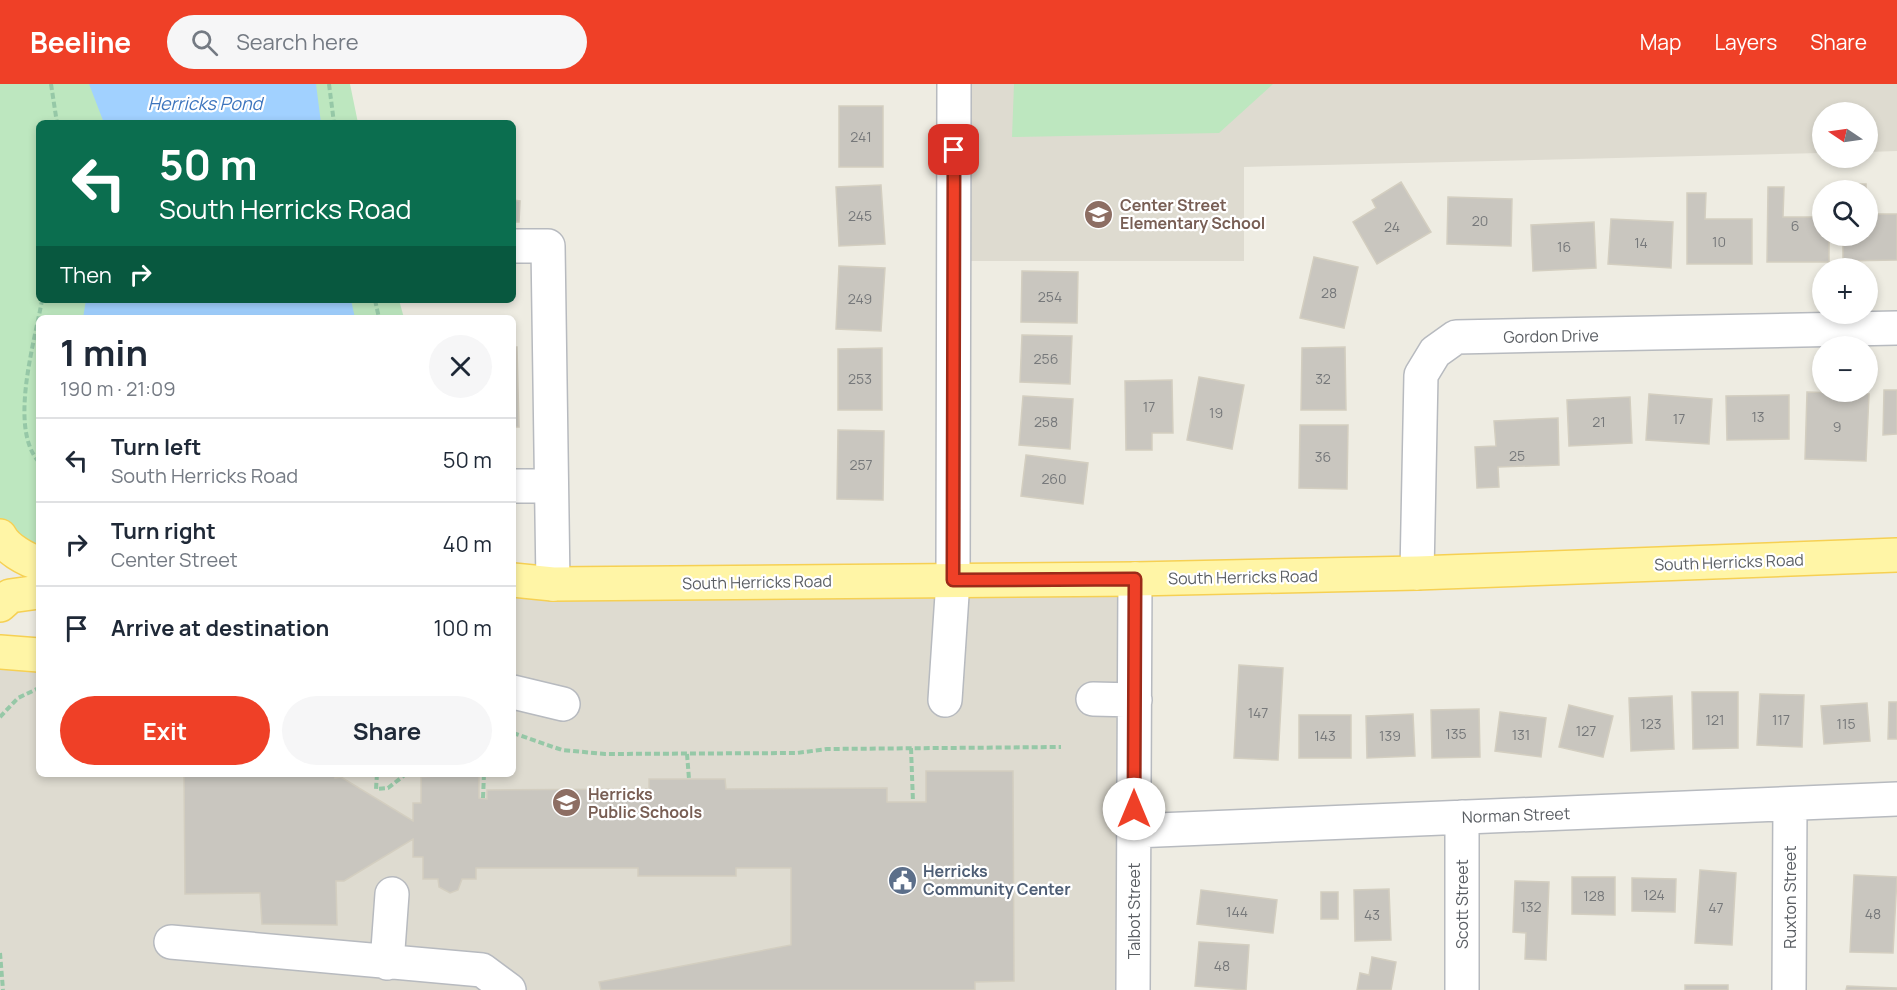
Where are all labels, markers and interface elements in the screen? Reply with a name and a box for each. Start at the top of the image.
search box [167,15,587,69]
text: Beeline [30,23,131,61]
icon: search [188,26,221,59]
text: Search here [236,27,359,57]
text: Map [1640,28,1681,56]
text: Layers [1714,28,1777,56]
text: Share [1810,28,1867,56]
water label: Herricks Pond [148,91,265,115]
north arrow [1812,102,1878,168]
map controls [1812,102,1878,402]
pin [928,124,979,175]
house number: 241 [850,127,872,146]
icon: arrive [937,133,970,166]
text: 50 m [159,135,257,193]
icon: left [60,144,138,222]
button: search [1812,180,1878,246]
text: South Herricks Road [159,190,412,227]
place label: Center Street Elementary School [1120,194,1265,234]
school or university icon: Center Street Elementary School [1083,198,1115,230]
house number: 245 [848,206,872,225]
house number: 20 [1472,211,1488,230]
house number: 6 [1791,216,1799,235]
house number: 24 [1384,217,1400,236]
house number: 10 [1712,232,1726,251]
house number: 14 [1634,233,1648,252]
house number: 16 [1557,237,1571,256]
icon: right [124,258,157,291]
button: + [1812,258,1878,324]
text: Then [60,260,112,290]
house number: 28 [1321,283,1337,302]
house number: 254 [1038,287,1062,306]
house number: 249 [848,289,872,308]
street label: Gordon Drive [1503,324,1599,348]
text: 1 min [60,328,148,377]
button: close [429,335,492,398]
button: − [1812,336,1878,402]
house number: 256 [1034,349,1058,368]
house number: 253 [848,369,872,388]
house number: 32 [1315,369,1331,388]
text: 190 m · 21:09 [60,375,176,402]
house number: 17 [1143,397,1155,416]
house number: 19 [1209,403,1223,422]
house number: 13 [1751,407,1765,426]
house number: 17 [1673,409,1685,428]
house number: 258 [1034,412,1058,431]
house number: 21 [1592,412,1606,431]
house number: 9 [1833,417,1841,436]
text: Turn left [111,432,201,462]
icon: left [60,444,93,477]
text: 50 m [443,445,492,475]
house number: 25 [1509,446,1525,465]
house number: 36 [1315,447,1331,466]
house number: 257 [849,455,873,474]
text: South Herricks Road [111,462,298,489]
house number: 260 [1041,469,1067,488]
text: Turn right [111,516,216,546]
icon: right [60,528,93,561]
text: 40 m [443,529,492,559]
text: Center Street [111,546,238,573]
street label: South Herricks Road [1654,548,1804,576]
street label: South Herricks Road [1168,565,1318,589]
street label: South Herricks Road [682,570,832,594]
icon: arrive [60,612,93,645]
text: Arrive at destination [111,613,329,643]
text: 100 m [434,613,492,643]
button: Exit [60,696,270,765]
button: Share [282,696,492,765]
house number: 147 [1248,703,1268,722]
house number: 121 [1706,710,1724,729]
house number: 117 [1772,710,1790,729]
house number: 123 [1640,714,1662,733]
house number: 115 [1836,714,1856,733]
house number: 127 [1576,721,1596,740]
house number: 135 [1445,724,1467,743]
house number: 131 [1512,725,1530,744]
house number: 143 [1314,726,1336,745]
house number: 139 [1379,726,1401,745]
position arrow [1102,777,1166,841]
place label: Herricks Public Schools [588,783,702,823]
school or university icon: Herricks Public Schools [551,787,583,819]
street label: Norman Street [1461,802,1571,828]
street label: Ruxton Street [1779,845,1801,949]
street label: Scott Street [1451,859,1473,949]
place label: Herricks Community Center [923,860,1071,900]
street label: Talbot Street [1123,863,1145,959]
public building icon: Herricks Community Center [886,864,918,896]
house number: 124 [1643,885,1665,904]
house number: 128 [1583,886,1605,905]
house number: 132 [1520,897,1542,916]
house number: 47 [1708,898,1724,917]
house number: 144 [1226,902,1248,921]
house number: 48 [1865,904,1881,923]
house number: 43 [1364,905,1380,924]
house number: 48 [1214,956,1230,975]

